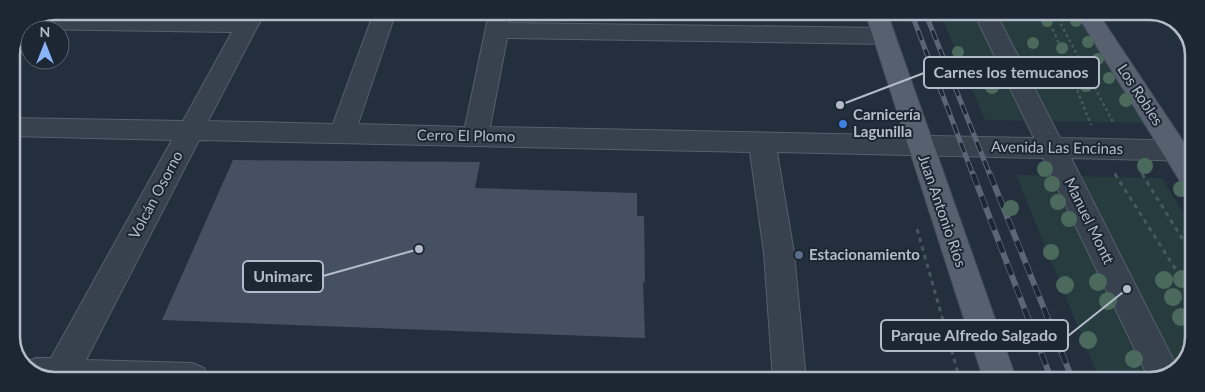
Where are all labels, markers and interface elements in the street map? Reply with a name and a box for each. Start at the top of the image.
north arrow [20,20,70,70]
text: N [40,23,50,40]
callout: Carnes los temucanos [924,57,1099,88]
street label: Los Robles [1114,60,1167,129]
text: Carnes los temucanos [933,62,1089,81]
place label: Carnicería Lagunilla [853,105,921,140]
marker: Carnicería Lagunilla [837,118,849,130]
street label: Cerro El Plomo [417,125,515,145]
street label: Avenida Las Encinas [991,137,1123,157]
street label: Volcán Osorno [124,147,186,242]
street label: Juan Antonio Ríos [915,152,971,269]
street label: Manuel Montt [1061,174,1119,267]
place label: Estacionamiento [809,245,920,263]
marker: Estacionamiento [793,249,805,261]
callout: Unimarc [243,261,323,292]
text: Unimarc [253,266,313,285]
callout: Parque Alfredo Salgado [881,320,1068,351]
text: Parque Alfredo Salgado [891,325,1057,344]

